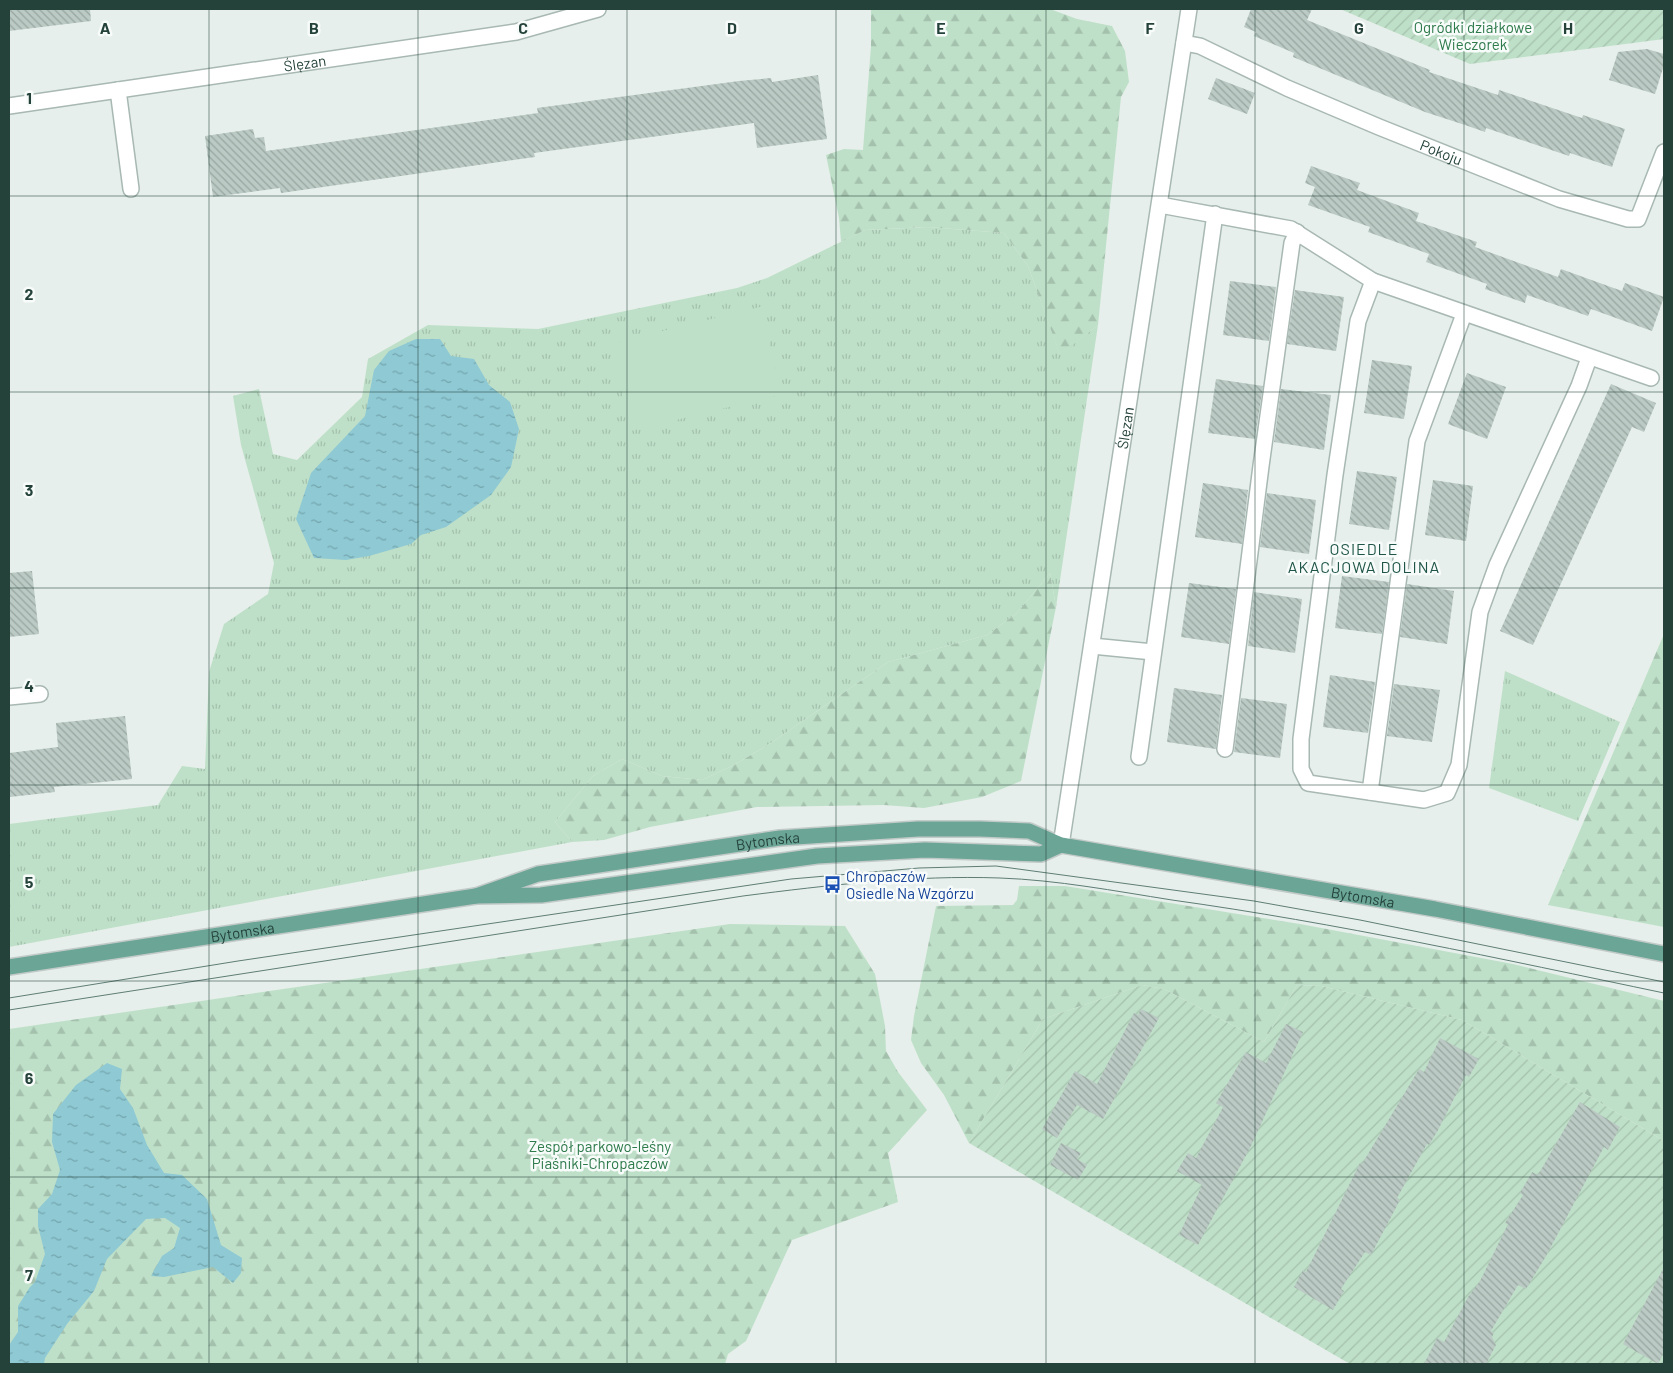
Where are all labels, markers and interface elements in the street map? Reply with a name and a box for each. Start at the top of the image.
text: A [100,18,111,37]
text: B [309,18,319,37]
text: C [518,18,528,37]
text: D [727,18,737,37]
text: E [936,18,946,37]
text: F [1146,18,1155,37]
text: G [1354,18,1364,37]
park label: Ogródki działkowe Wieczorek [1414,18,1532,53]
text: H [1563,18,1573,37]
street label: Ślęzan [282,51,327,75]
text: 1 [26,88,32,107]
street label: Pokoju [1418,135,1465,168]
text: 2 [25,284,34,303]
street label: Ślęzan [1113,405,1137,450]
text: 3 [25,480,33,499]
district label: OSIEDLE AKACJOWA DOLINA [1288,539,1440,576]
text: 4 [24,676,34,695]
street label: Bytomska [735,828,800,853]
place label: Chropaczów Osiedle Na Wzgórzu [846,867,974,902]
text: 5 [25,872,34,891]
bus stop icon: Chropaczów Osiedle Na Wzgórzu [822,875,842,895]
street label: Bytomska [1330,882,1396,911]
street label: Bytomska [209,918,275,945]
text: 6 [25,1068,34,1087]
park label: Zespół parkowo-leśny Piaśniki-Chropaczów [529,1137,671,1172]
text: 7 [25,1265,33,1284]

